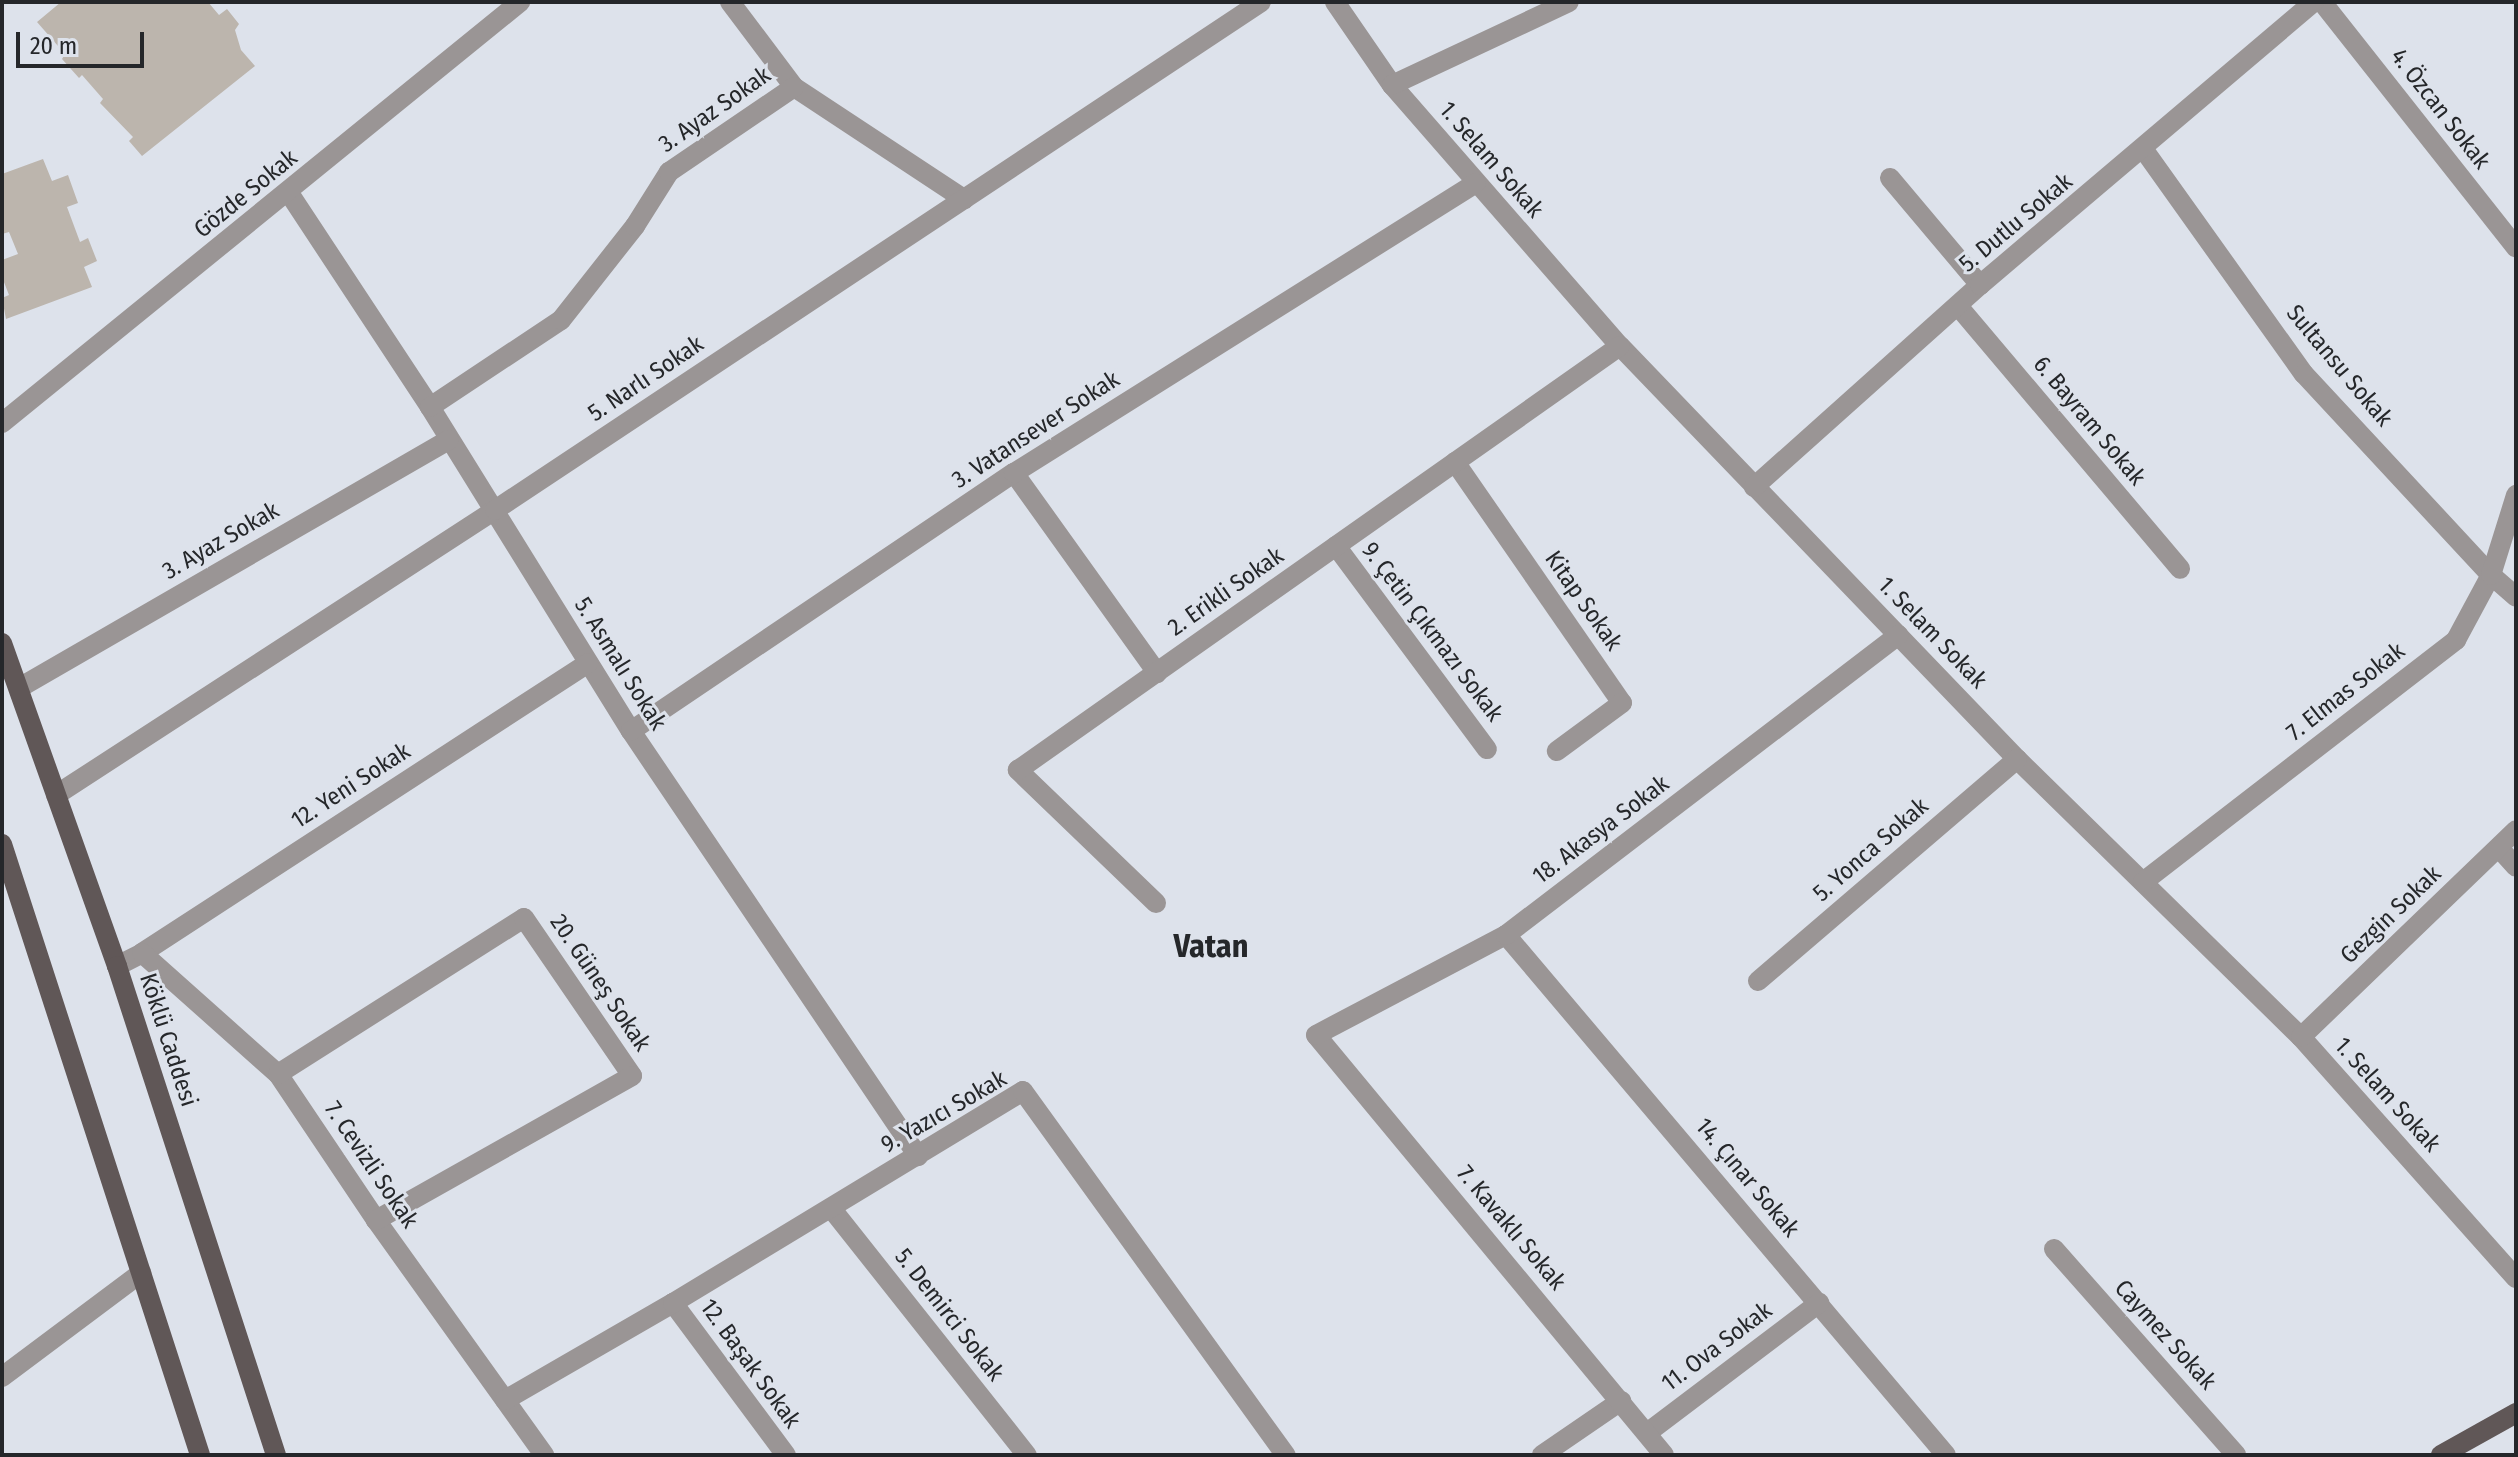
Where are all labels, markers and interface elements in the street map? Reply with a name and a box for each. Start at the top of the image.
scale bar [20,16,148,66]
text: 20 m [30,32,77,60]
street label: 4. Özcan Sokak [2384,43,2496,175]
street label: 3. Ayaz Sokak [654,61,776,159]
street label: 1. Selam Sokak [1433,96,1549,224]
street label: Gözde Sokak [189,144,303,244]
street label: 5. Dutlu Sokak [1954,167,2078,279]
street label: Sultansu Sokak [2280,299,2398,433]
street label: 5. Narlı Sokak [583,330,709,428]
street label: 6. Bayram Sokak [2027,351,2151,491]
street label: 3. Vatansever Sokak [947,365,1125,495]
street label: 3. Ayaz Sokak [158,496,284,586]
street label: 9. Çetin Çıkmazı Sokak [1355,537,1509,727]
street label: 2. Erikli Sokak [1163,542,1289,642]
street label: Kitap Sokak [1538,546,1628,656]
street label: 1. Selam Sokak [1872,571,1992,695]
street label: 5. Asmalı Sokak [568,592,672,736]
street label: 7. Elmas Sokak [2281,637,2411,747]
street label: 12. Yeni Sokak [286,737,416,835]
street label: 18. Akasya Sokak [1527,769,1675,891]
street label: 5. Yonca Sokak [1807,792,1935,908]
street label: Gezgin Sokak [2335,860,2447,970]
street label: 20. Güneş Sokak [544,909,656,1057]
district label: Vatan [1173,927,1249,965]
street label: Köklü Caddesi [133,970,203,1110]
street label: 1. Selam Sokak [2328,1032,2446,1158]
street label: 9. Yazıcı Sokak [876,1065,1012,1159]
street label: 7. Cevizli Sokak [318,1096,424,1234]
street label: 14. Çınar Sokak [1689,1113,1805,1243]
street label: 7. Kavaklı Sokak [1450,1160,1572,1296]
street label: 5. Demirci Sokak [888,1243,1010,1387]
street label: Caymez Sokak [2108,1274,2222,1396]
street label: 12. Başak Sokak [694,1294,806,1434]
street label: 11. Ova Sokak [1656,1296,1778,1398]

